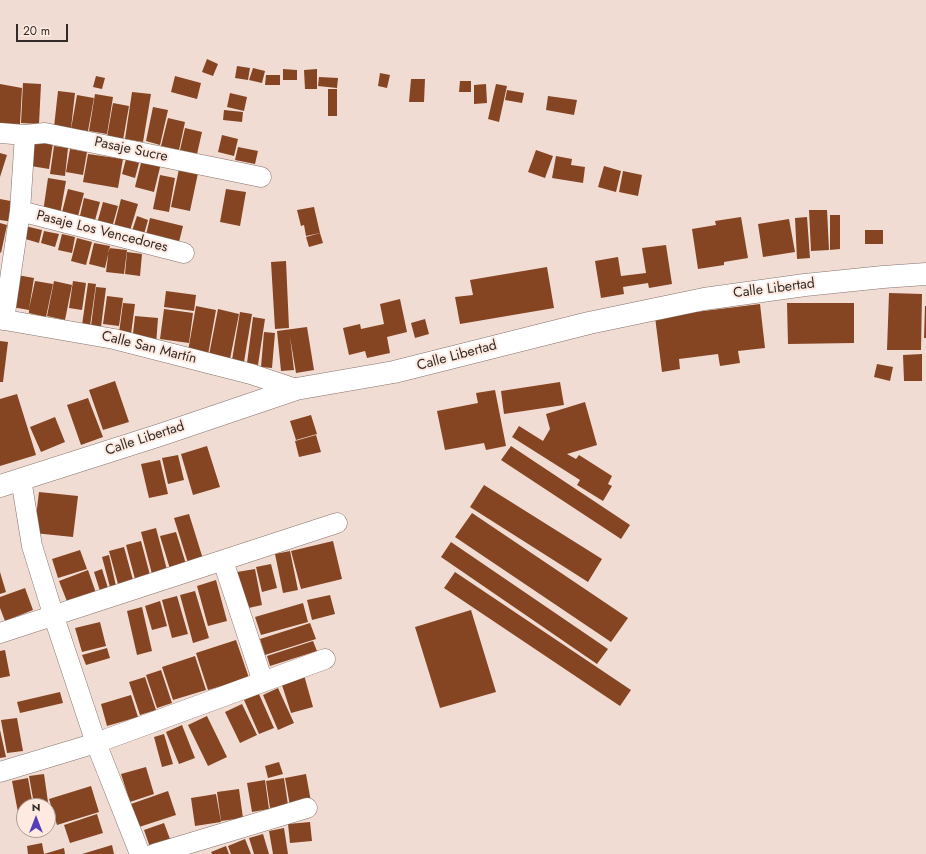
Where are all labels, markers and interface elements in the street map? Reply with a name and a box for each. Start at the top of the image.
scale bar [18,16,70,42]
text: 20 m [23,22,50,40]
street label: Pasaje Sucre [93,134,169,166]
street label: Pasaje Los Vencedores [35,208,169,256]
street label: Calle Libertad [732,276,816,302]
street label: Calle San Martín [100,328,198,368]
street label: Calle Libertad [415,337,499,375]
street label: Calle Libertad [103,418,187,460]
north arrow [16,798,56,838]
text: N [32,799,40,815]

